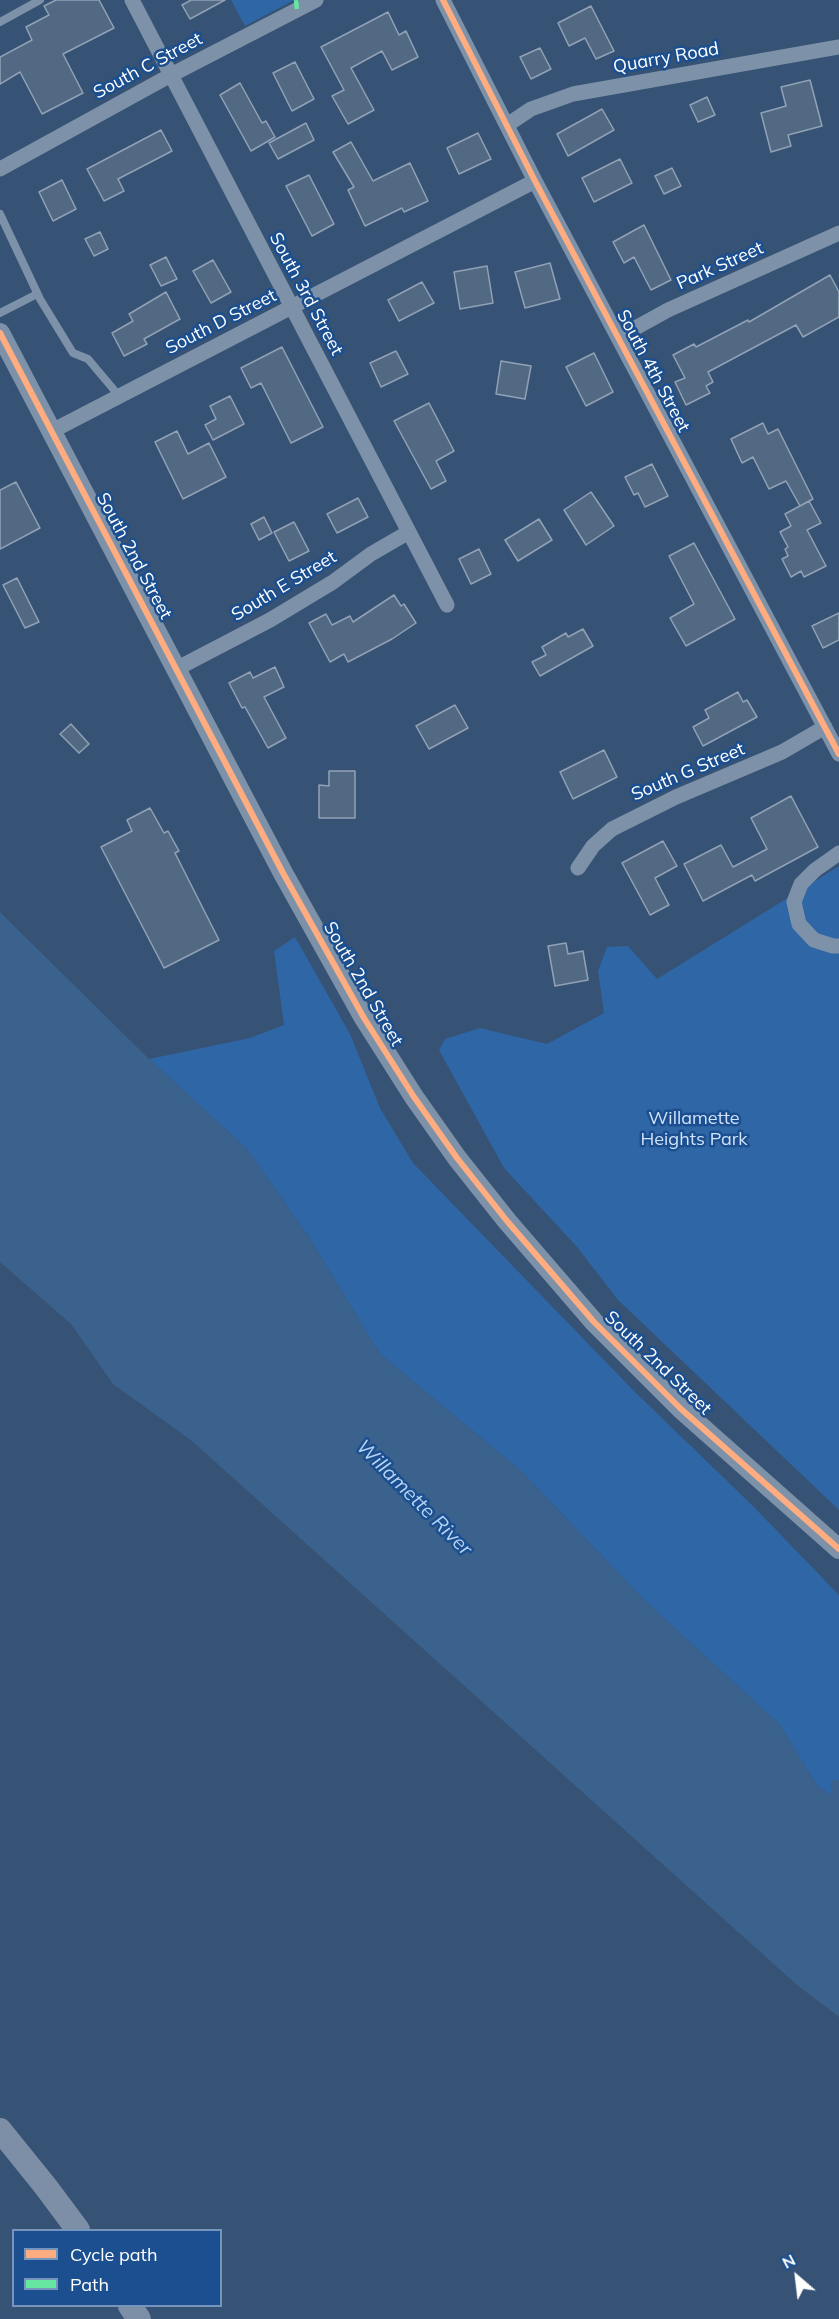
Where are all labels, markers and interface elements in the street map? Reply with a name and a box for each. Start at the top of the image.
street label: South C Street [90,28,206,104]
street label: Quarry Road [611,38,721,78]
street label: South 3rd Street [265,229,347,359]
street label: Park Street [673,237,767,295]
street label: South D Street [162,285,280,359]
street label: South 4th Street [612,306,694,436]
street label: South 2nd Street [92,489,176,623]
street label: South E Street [228,546,340,626]
street label: South G Street [628,738,748,806]
street label: South 2nd Street [319,918,407,1050]
park label: Willamette Heights Park [640,1108,748,1150]
street label: South 2nd Street [600,1307,716,1419]
water label: Willamette River [351,1435,477,1561]
legend [12,2229,222,2307]
text: Cycle path [70,2243,157,2266]
north arrow [767,2247,827,2307]
text: N [779,2249,799,2273]
text: Path [70,2273,109,2296]

